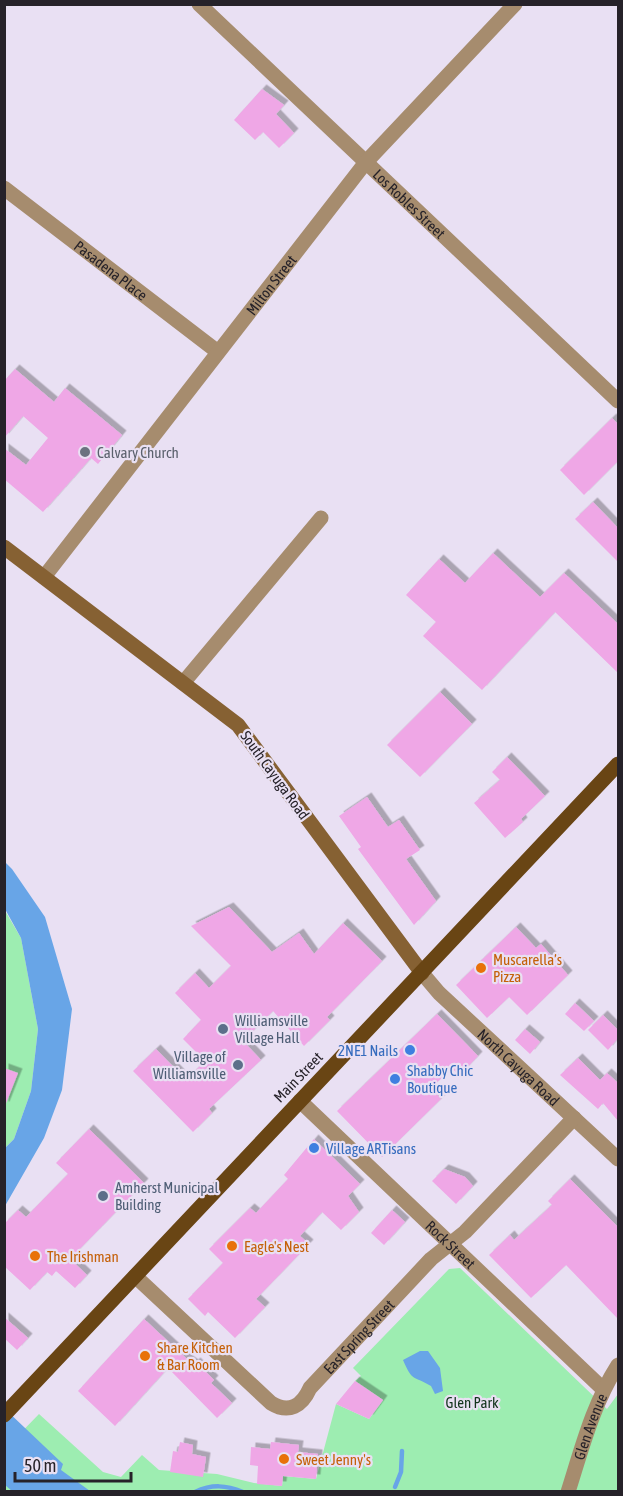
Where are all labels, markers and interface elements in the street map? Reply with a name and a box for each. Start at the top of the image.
street label: Los Robles Street [370,165,449,242]
street label: Pasadena Place [71,237,151,304]
street label: Milton Street [242,251,299,318]
place label: Calvary Church [97,444,179,461]
marker: Calvary Church [78,445,92,459]
street label: South Cayuga Road [237,727,313,823]
place label: Muscarella’s Pizza [493,951,562,985]
marker: Muscarella’s Pizza [474,961,488,975]
place label: Williamsville Village Hall [235,1012,308,1046]
marker: Williamsville Village Hall [216,1022,230,1036]
street label: North Cayuga Road [474,1025,563,1109]
place label: 2NE1 Nails [338,1042,398,1059]
marker: 2NE1 Nails [403,1043,417,1057]
place label: Village of Williamsville [153,1048,226,1082]
street label: Main Street [270,1049,326,1105]
marker: Village of Williamsville [231,1058,245,1072]
place label: Shabby Chic Boutique [407,1062,473,1096]
marker: Shabby Chic Boutique [388,1072,402,1086]
place label: Village ARTisans [326,1140,416,1157]
marker: Village ARTisans [307,1141,321,1155]
place label: Amherst Municipal Building [115,1179,218,1213]
marker: Amherst Municipal Building [96,1189,110,1203]
street label: Rock Street [423,1217,479,1272]
place label: Eagle's Nest [244,1238,309,1255]
marker: Eagle's Nest [225,1239,239,1253]
place label: The Irishman [47,1248,119,1265]
marker: The Irishman [28,1249,42,1263]
street label: East Spring Street [320,1296,397,1377]
place label: Share Kitchen & Bar Room [157,1339,233,1373]
marker: Share Kitchen & Bar Room [138,1349,152,1363]
street label: Glen Avenue [570,1390,610,1462]
park label: Glen Park [446,1394,499,1411]
scale bar [15,1445,130,1483]
place label: Sweet Jenny's [296,1451,371,1468]
marker: Sweet Jenny's [277,1452,291,1466]
text: 50 m [24,1455,56,1476]

